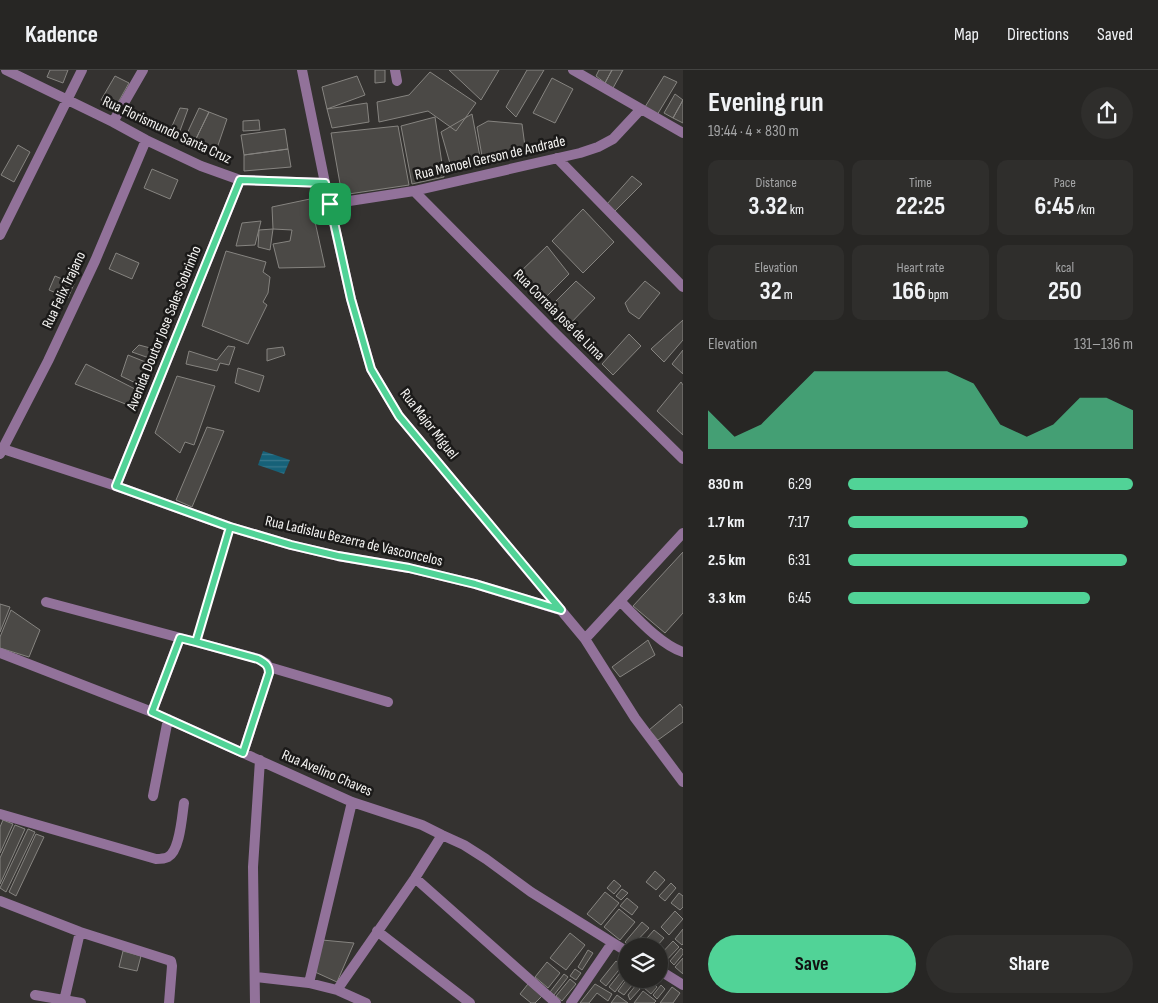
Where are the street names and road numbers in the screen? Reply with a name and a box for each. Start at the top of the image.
street label: Rua Florismundo Santa Cruz [99,92,235,169]
street label: Rua Manoel Gerson de Andrade [413,131,567,185]
street label: Avenida Doutor Jose Sales Sobrinho [122,243,206,414]
street label: Rua Felix Trajano [38,249,90,331]
street label: Rua Correia José de Lima [509,265,609,365]
street label: Rua Major Miguel [396,385,462,463]
street label: Rua Ladislau Bezerra de Vasconcelos [263,511,445,571]
street label: Rua Avelino Chaves [279,745,375,801]

